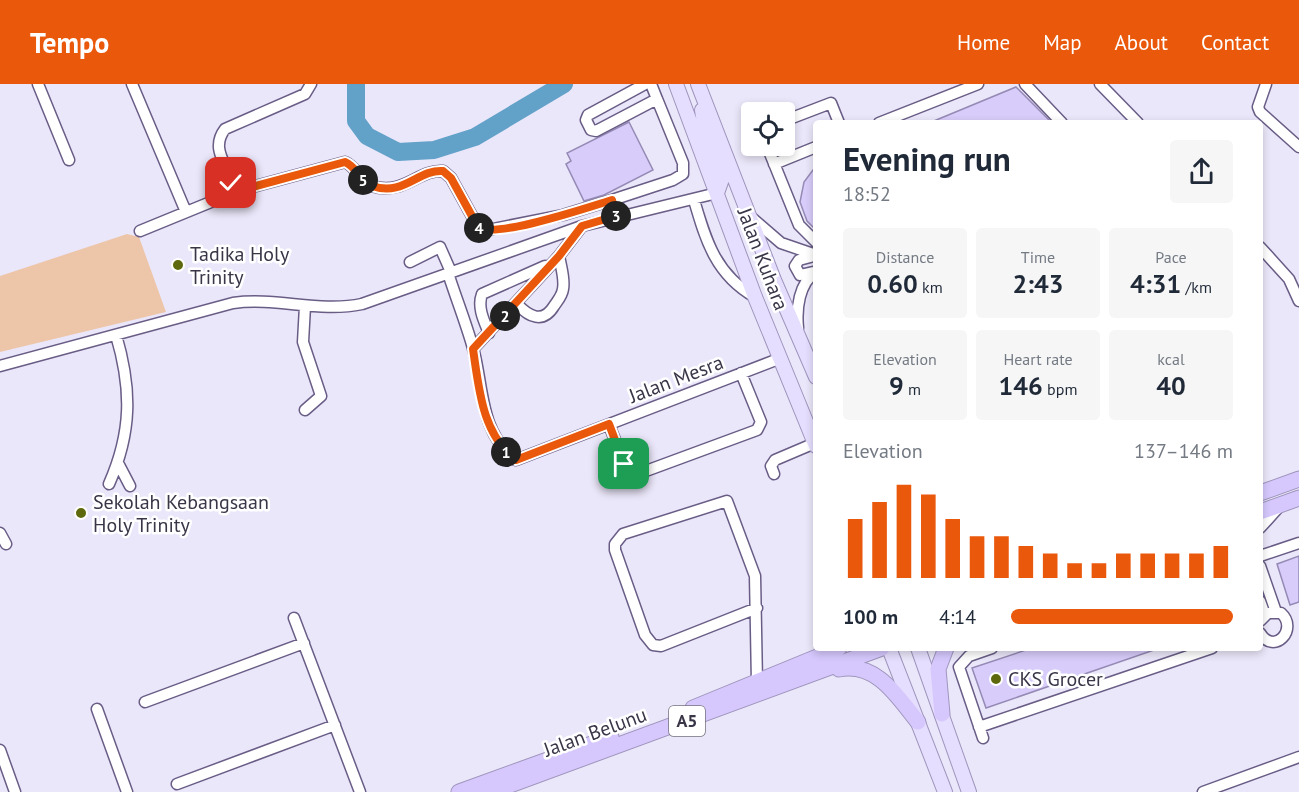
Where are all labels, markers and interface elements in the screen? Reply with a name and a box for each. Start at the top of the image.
text: Tempo [30,24,109,61]
text: Home [957,29,1010,56]
text: Map [1043,29,1082,56]
text: About [1115,29,1168,56]
text: Contact [1201,29,1269,56]
map controls [741,102,795,156]
button: locate [741,102,795,156]
text: Evening run [843,137,1011,180]
button: share [1170,140,1233,203]
pin [205,157,256,208]
pin: 5 [348,165,378,195]
icon: check [214,166,247,199]
text: 5 [358,170,368,190]
text: 18:52 [843,181,891,207]
pin: 3 [601,201,631,231]
street label: Jalan Kuhara [731,203,794,314]
text: 3 [611,206,621,226]
pin: 4 [464,213,494,243]
text: 4 [474,218,484,238]
place label: Tadika Holy Trinity [190,241,290,290]
text: Distance [876,247,934,267]
text: Time [1021,247,1055,267]
text: Pace [1155,247,1187,267]
marker: Tadika Holy Trinity [171,258,185,272]
text: 0.60 [867,267,918,300]
text: 2:43 [1012,267,1064,300]
text: 4:31 [1130,267,1181,300]
text: km [918,277,943,297]
text: /km [1181,277,1212,297]
pin: 2 [490,301,520,331]
text: 2 [500,306,510,326]
street label: Jalan Mesra [624,349,727,409]
text: Elevation [873,349,937,369]
text: Heart rate [1003,349,1073,369]
text: kcal [1157,349,1185,369]
text: 9 [889,369,904,402]
text: 146 [999,369,1043,402]
text: 40 [1156,369,1186,402]
text: m [904,379,921,399]
text: bpm [1043,379,1077,399]
pin: 1 [491,437,521,467]
pin [598,438,649,489]
text: Elevation [843,438,923,464]
text: 137–146 m [1134,438,1233,464]
text: 1 [501,442,511,462]
icon: arrive [607,447,640,480]
place label: Sekolah Kebangsaan Holy Trinity [93,489,269,538]
marker: Sekolah Kebangsaan Holy Trinity [74,506,88,520]
text: 100 m [843,604,898,630]
text: 4:14 [939,604,976,630]
place label: CKS Grocer [1008,666,1103,692]
marker: CKS Grocer [989,672,1003,686]
street label: Jalan Belunu [539,701,650,763]
road number: A5 [669,706,705,736]

